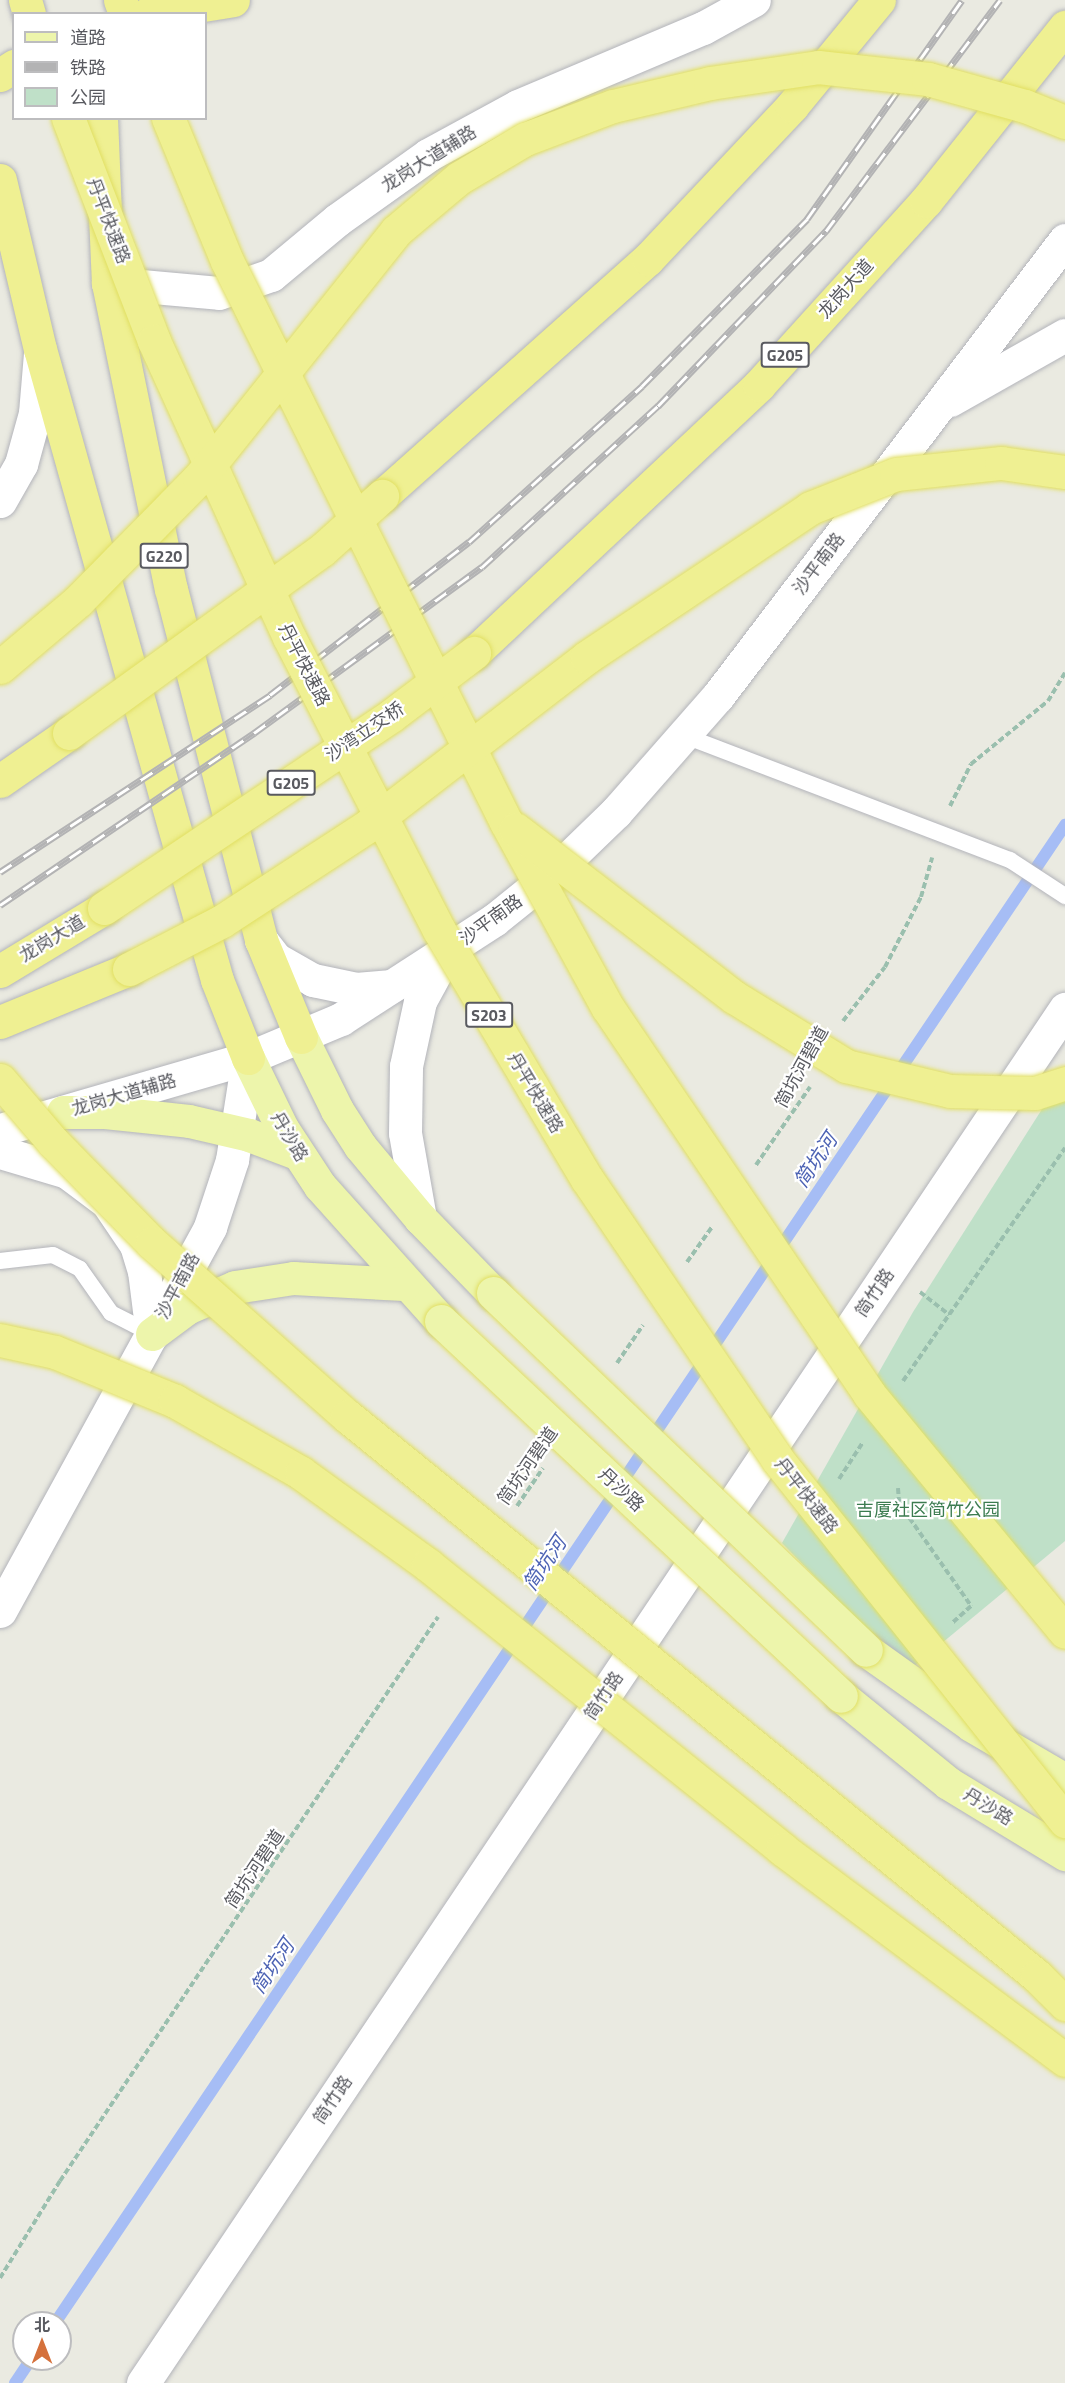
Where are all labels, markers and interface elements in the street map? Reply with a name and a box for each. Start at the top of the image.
legend [12,12,207,120]
text: 道路 [70,24,106,51]
text: 铁路 [70,54,106,81]
text: 公园 [70,84,106,111]
street label: 龙岗大道辅路 [377,121,481,197]
street label: 丹平快速路 [82,175,134,267]
street label: 龙岗大道 [814,255,878,323]
road number: G205 [760,342,810,368]
street label: 沙平南路 [789,529,849,599]
road number: G220 [138,543,190,569]
street label: 丹平快速路 [274,620,334,710]
street label: 沙湾立交桥 [322,698,408,766]
road number: G205 [266,770,316,796]
street label: 沙平南路 [456,890,526,950]
street label: 龙岗大道 [16,911,88,967]
road number: S203 [465,1002,513,1028]
street label: 简坑河碧道 [771,1022,833,1112]
street label: 丹平快速路 [503,1049,567,1137]
street label: 龙岗大道辅路 [69,1070,179,1120]
street label: 丹沙路 [266,1108,312,1166]
water label: 简坑河 [788,1128,842,1192]
street label: 沙平南路 [152,1249,204,1323]
street label: 简竹路 [851,1265,899,1321]
street label: 简坑河碧道 [493,1423,563,1509]
street label: 丹平快速路 [770,1454,842,1538]
street label: 丹沙路 [594,1464,648,1516]
park label: 吉厦社区简竹公园 [856,1499,1000,1521]
water label: 简坑河 [517,1531,571,1595]
street label: 简竹路 [580,1668,628,1724]
street label: 丹沙路 [959,1784,1017,1830]
street label: 简坑河碧道 [221,1826,289,1912]
water label: 简坑河 [245,1934,299,1998]
street label: 简竹路 [309,2072,357,2128]
north arrow [12,2311,72,2371]
text: 北 [34,2313,50,2337]

